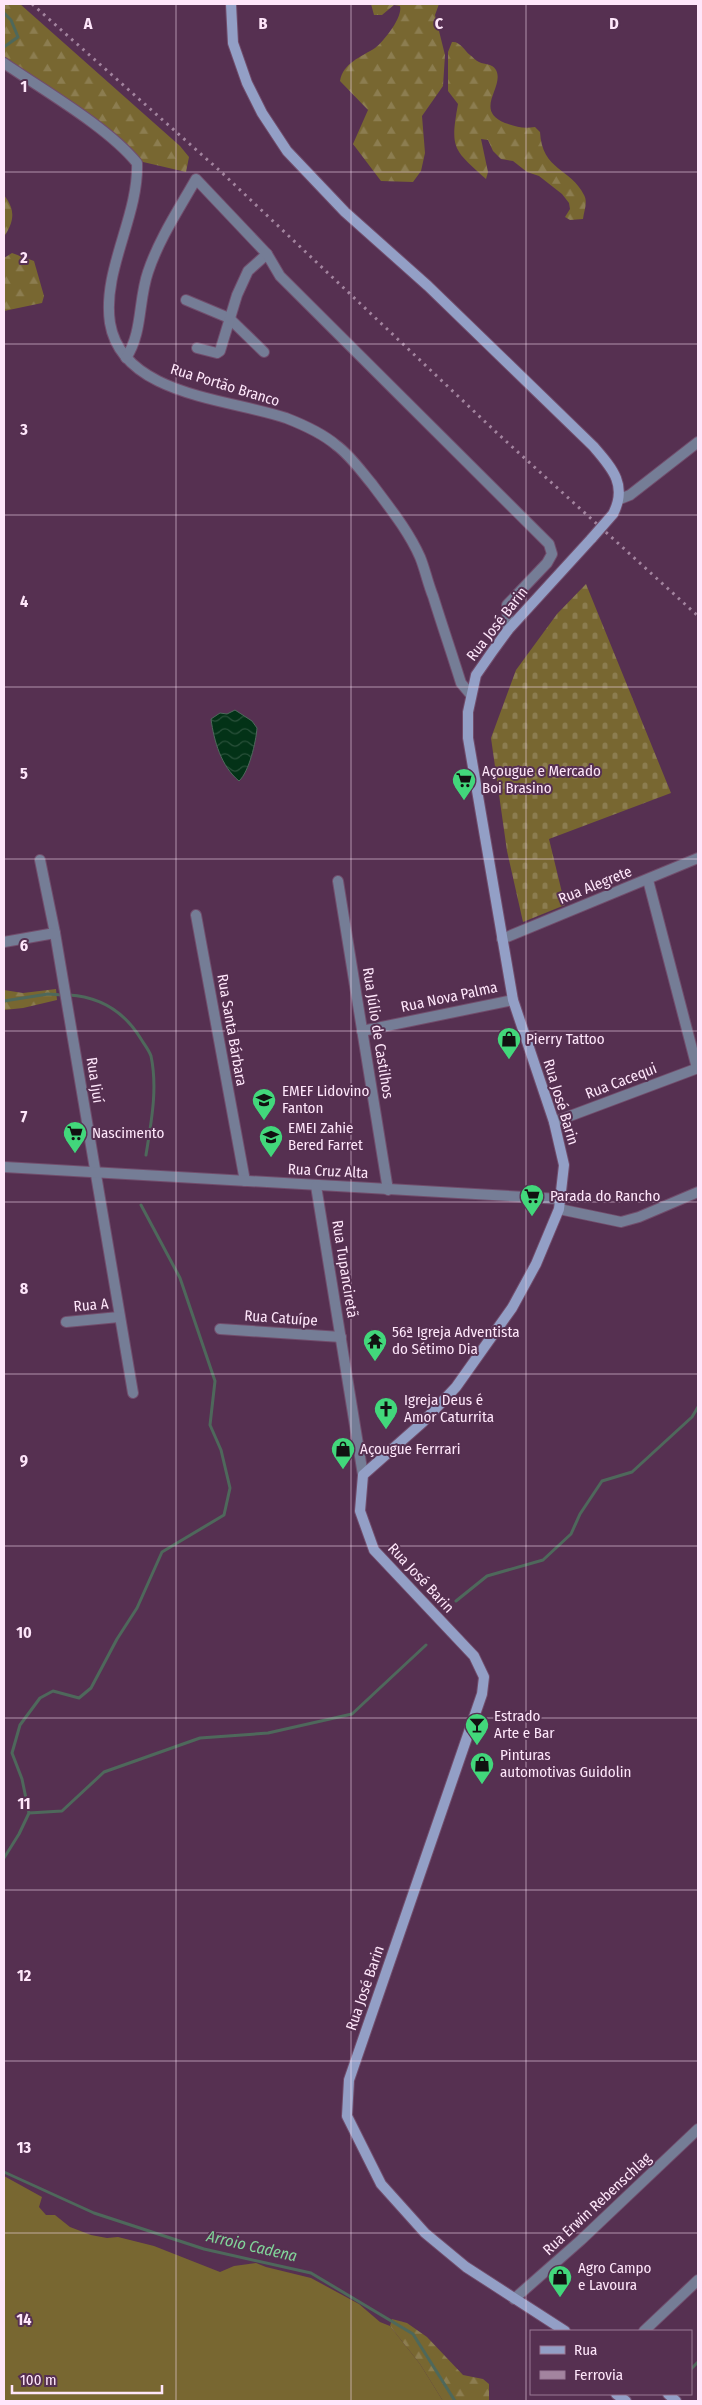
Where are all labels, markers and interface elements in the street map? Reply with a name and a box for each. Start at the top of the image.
text: A [83,14,93,33]
text: B [259,14,268,33]
text: C [435,14,444,33]
text: D [609,14,619,33]
text: 1 [21,77,27,96]
text: 2 [19,248,28,267]
street label: Rua Portão Branco [168,360,282,410]
text: 3 [19,420,28,439]
street label: Rua José Barin [463,584,531,664]
text: 4 [20,592,28,611]
place label: Açougue e Mercado Boi Brasino [482,762,601,797]
text: 5 [20,764,28,783]
supermarket icon: Açougue e Mercado Boi Brasino [451,767,477,801]
street label: Rua Alegrete [556,862,634,908]
text: 6 [20,936,28,955]
street label: Rua Júlio de Castilhos [359,966,397,1100]
street label: Rua Santa Bárbara [213,973,251,1087]
street label: Rua Nova Palma [399,978,499,1016]
shop icon: Pierry Tattoo [496,1026,522,1060]
place label: Pierry Tattoo [526,1030,605,1048]
street label: Rua Ijuí [82,1056,108,1104]
street label: Rua José Barin [539,1057,583,1147]
street label: Rua Cacequi [583,1059,659,1103]
place label: EMEF Lidovino Fanton [282,1082,369,1117]
school or university icon: EMEF Lidovino Fanton [251,1087,277,1121]
text: 7 [21,1107,28,1126]
place label: EMEI Zahie Bered Farret [288,1119,363,1154]
supermarket icon: Nascimento [62,1120,88,1154]
place label: Nascimento [92,1124,164,1142]
school or university icon: EMEI Zahie Bered Farret [258,1124,284,1158]
street label: Rua Cruz Alta [287,1160,369,1182]
supermarket icon: Parada do Rancho [519,1183,545,1217]
place label: Parada do Rancho [550,1187,661,1205]
street label: Rua Tupanciretã [328,1219,362,1319]
text: 8 [20,1279,29,1298]
street label: Rua A [73,1295,109,1315]
street label: Rua Catuípe [244,1306,318,1330]
place label: 56ª Igreja Adventista do Sétimo Dia [392,1323,520,1358]
temple icon: 56ª Igreja Adventista do Sétimo Dia [362,1328,388,1362]
place label: Igreja Deus é Amor Caturrita [404,1391,494,1426]
church icon: Igreja Deus é Amor Caturrita [373,1396,399,1430]
shop icon: Açougue Ferrrari [330,1436,356,1470]
place label: Açougue Ferrrari [360,1440,461,1458]
text: 9 [20,1451,28,1470]
street label: Rua José Barin [384,1539,458,1617]
text: 10 [16,1623,32,1642]
place label: Estrado Arte e Bar [494,1707,555,1742]
bar icon: Estrado Arte e Bar [464,1712,490,1746]
place label: Pinturas automotivas Guidolin [500,1746,631,1781]
shop icon: Pinturas automotivas Guidolin [469,1751,495,1785]
text: 11 [17,1794,31,1813]
street label: Rua José Barin [342,1943,388,2033]
text: 12 [17,1966,32,1985]
text: 13 [17,2138,32,2157]
street label: Rua Erwin Rebenschlag [539,2149,655,2259]
water label: Arroio Cadena [204,2226,299,2266]
place label: Agro Campo e Lavoura [578,2259,652,2294]
shop icon: Agro Campo e Lavoura [547,2264,573,2298]
text: 14 [17,2310,32,2329]
legend [530,2330,692,2395]
text: Rua [574,2341,597,2359]
scale bar [12,2362,162,2394]
text: Ferrovia [574,2366,623,2384]
text: 100 m [20,2371,57,2389]

